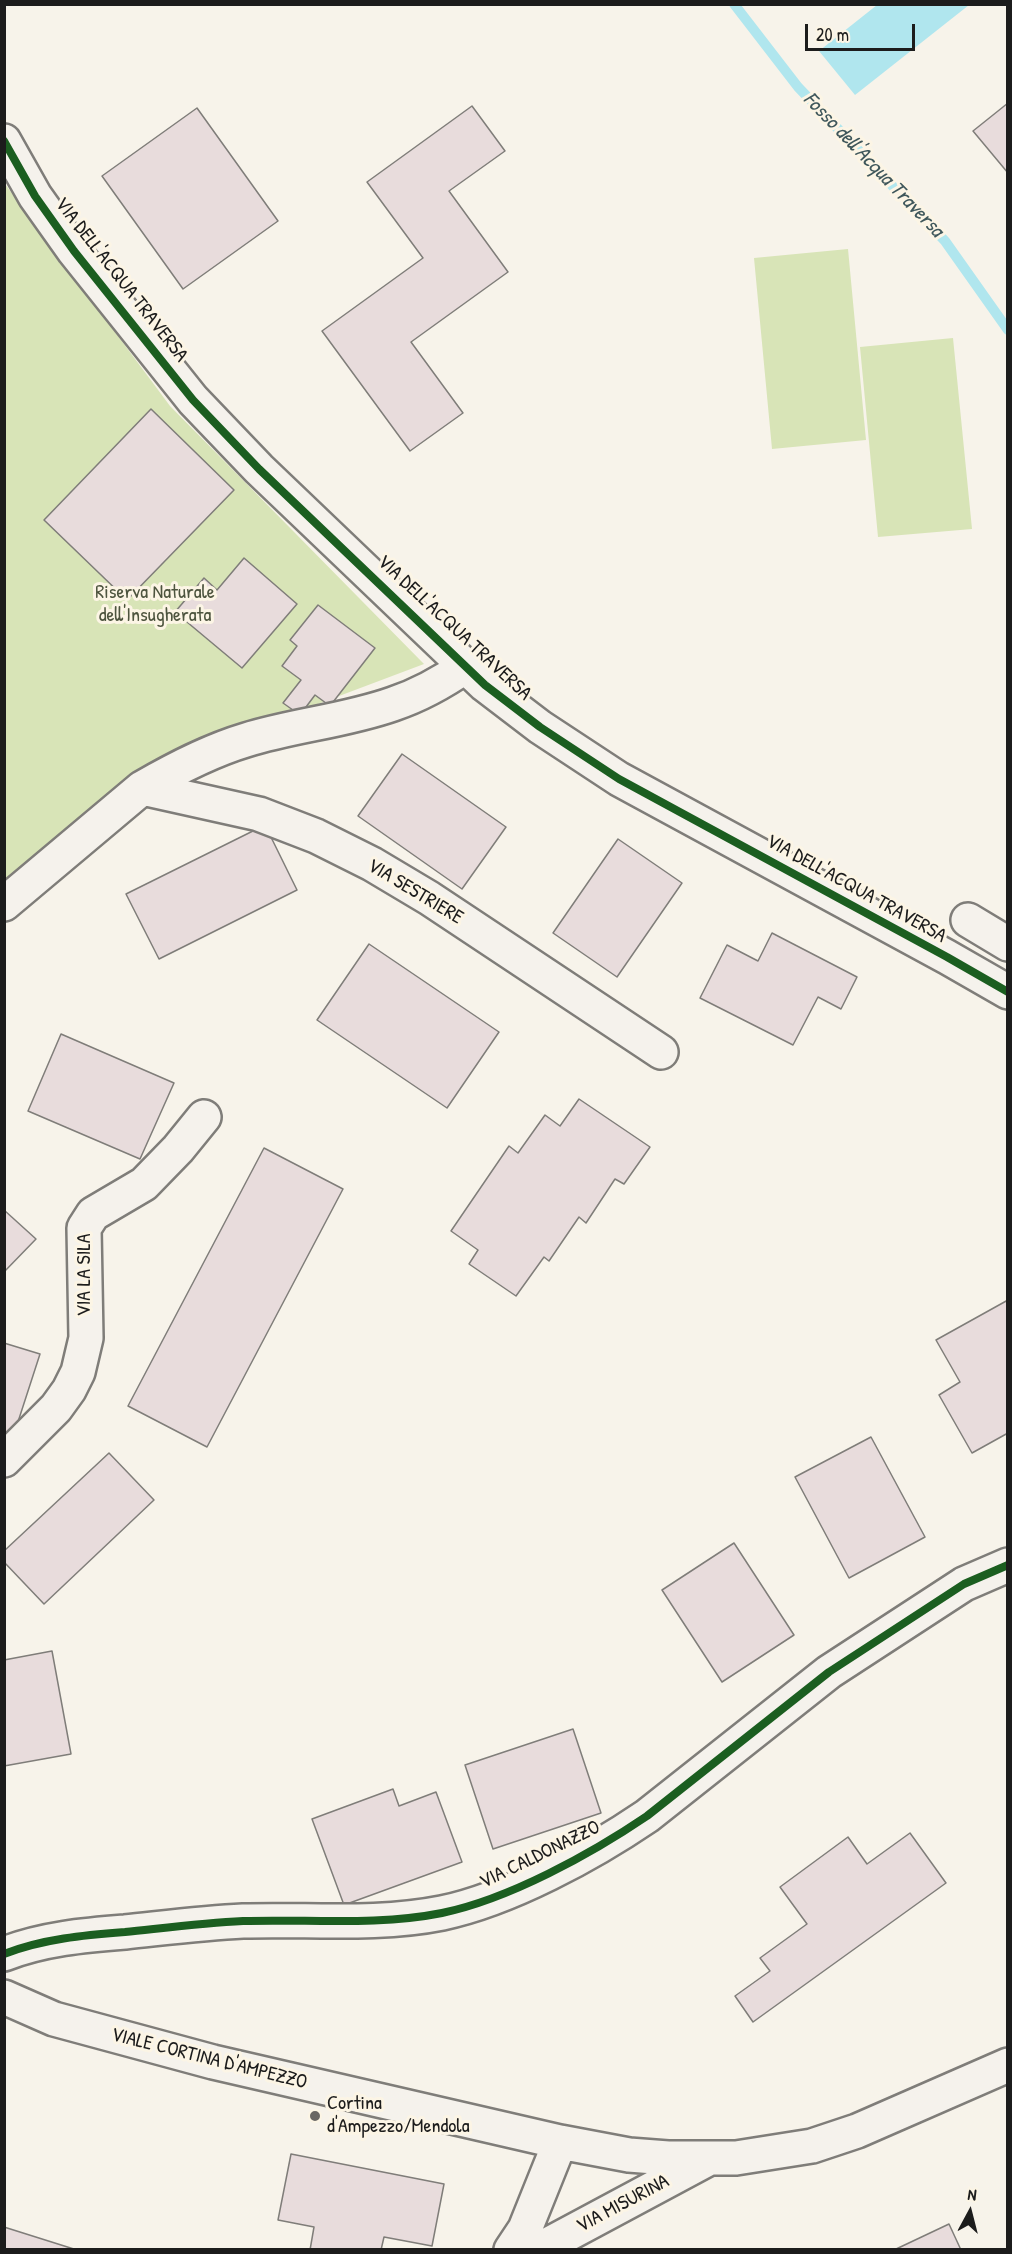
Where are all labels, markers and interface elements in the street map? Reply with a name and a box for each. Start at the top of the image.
scale bar [808,12,918,50]
text: 20 m [816,22,849,47]
water label: Fosso dell'Acqua Traversa [797,87,949,243]
street label: VIA DELL'ACQUA TRAVERSA [49,193,193,367]
street label: VIA DELL'ACQUA TRAVERSA [372,550,536,706]
park label: Riserva Naturale dell'Insugherata [95,581,215,628]
street label: VIA DELL'ACQUA TRAVERSA [762,829,950,949]
street label: VIA SESTRIERE [363,854,467,930]
street label: VIA LA SILA [73,1233,97,1317]
street label: VIA CALDONAZZO [476,1816,604,1894]
street label: VIALE CORTINA D'AMPEZZO [109,2023,309,2095]
place label: Cortina d'Ampezzo/Mendola [327,2092,470,2139]
marker: Cortina d'Ampezzo/Mendola [308,2109,322,2123]
street label: VIA MISURINA [573,2170,673,2238]
north arrow [940,2182,1000,2242]
text: N [967,2183,978,2206]

